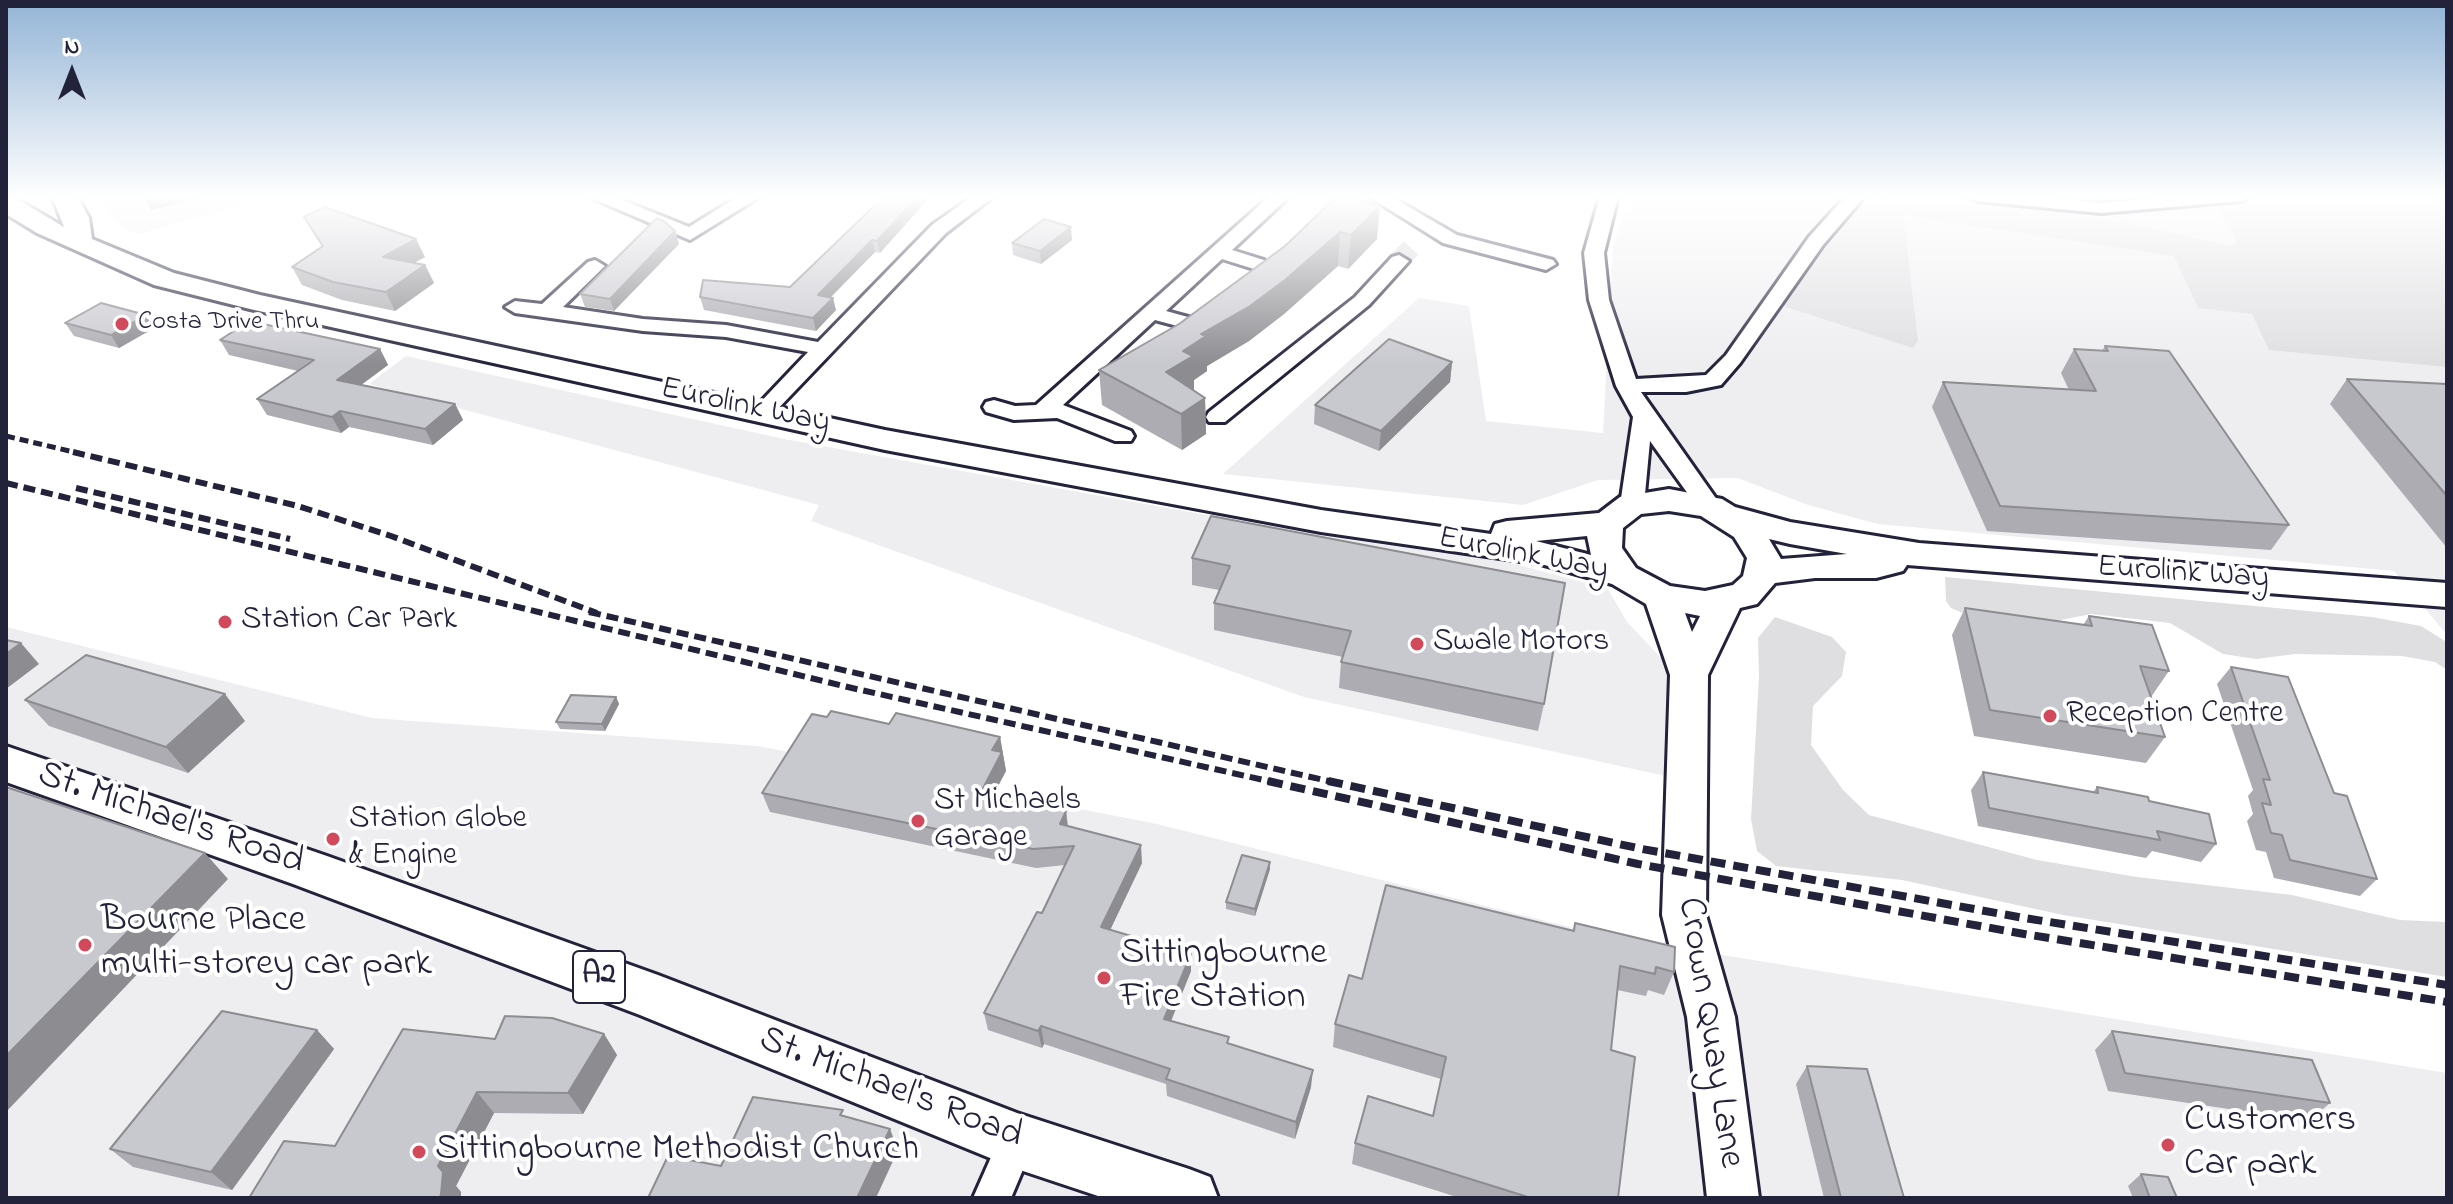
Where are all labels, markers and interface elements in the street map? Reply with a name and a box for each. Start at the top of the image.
north arrow [32,32,112,112]
text: N [65,32,79,64]
place label: Costa Drive Thru [138,308,319,340]
marker: Costa Drive Thru [113,315,131,333]
street label: Eurolink Way [657,371,833,445]
street label: Eurolink Way [1435,521,1611,591]
street label: Eurolink Way [2096,550,2270,600]
place label: Station Car Park [241,603,457,641]
marker: Station Car Park [216,613,234,631]
place label: Swale Motors [1433,625,1609,663]
marker: Swale Motors [1408,635,1426,653]
place label: Reception Centre [2066,697,2284,735]
marker: Reception Centre [2041,707,2059,725]
street label: St. Michael's Road [31,754,309,888]
place label: St Michaels Garage [934,784,1081,859]
place label: Station Globe & Engine [349,802,527,877]
marker: St Michaels Garage [909,812,927,830]
marker: Station Globe & Engine [324,830,342,848]
street label: Crown Quay Lane [1664,895,1752,1171]
place label: Bourne Place multi-storey car park [101,900,432,990]
place label: Sittingbourne Fire Station [1120,933,1327,1022]
marker: Bourne Place multi-storey car park [76,936,94,954]
road number: A2 [573,951,625,1003]
marker: Sittingbourne Fire Station [1095,969,1113,987]
street label: St. Michael's Road [752,1019,1028,1161]
place label: Customers Car park [2184,1100,2356,1190]
place label: Sittingbourne Methodist Church [435,1129,919,1175]
marker: Customers Car park [2159,1136,2177,1154]
marker: Sittingbourne Methodist Church [410,1143,428,1161]

